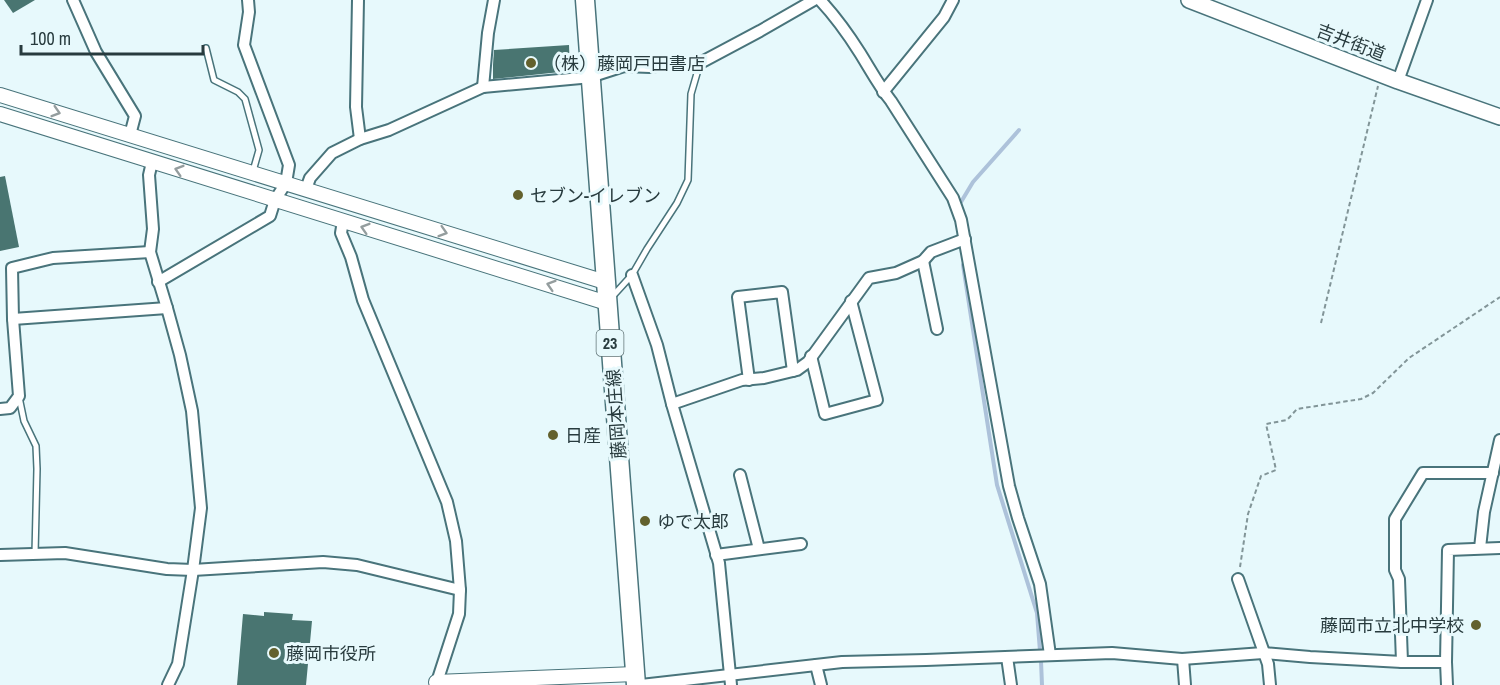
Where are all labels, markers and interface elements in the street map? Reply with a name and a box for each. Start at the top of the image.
street label: 吉井街道 [1313,17,1389,67]
scale bar [21,18,202,56]
text: 100 m [30,26,71,51]
place label: （株）藤岡戸田書店 [543,51,705,76]
marker: （株）藤岡戸田書店 [524,56,538,70]
one-way arrow [50,105,61,117]
one-way arrow [174,165,185,177]
place label: セブン-イレブン [530,183,661,208]
marker: セブン-イレブン [511,188,525,202]
one-way arrow [360,223,371,235]
one-way arrow [437,224,448,237]
one-way arrow [546,280,557,293]
road number: 23 [596,330,624,356]
street label: 藤岡本庄線 [600,368,632,460]
place label: 日産 [565,423,601,448]
marker: 日産 [546,428,560,442]
place label: ゆで太郎 [657,509,729,534]
marker: ゆで太郎 [638,514,652,528]
place label: 藤岡市立北中学校 [1320,613,1464,638]
marker: 藤岡市立北中学校 [1469,618,1483,632]
place label: 藤岡市役所 [286,641,376,666]
marker: 藤岡市役所 [267,646,281,660]

